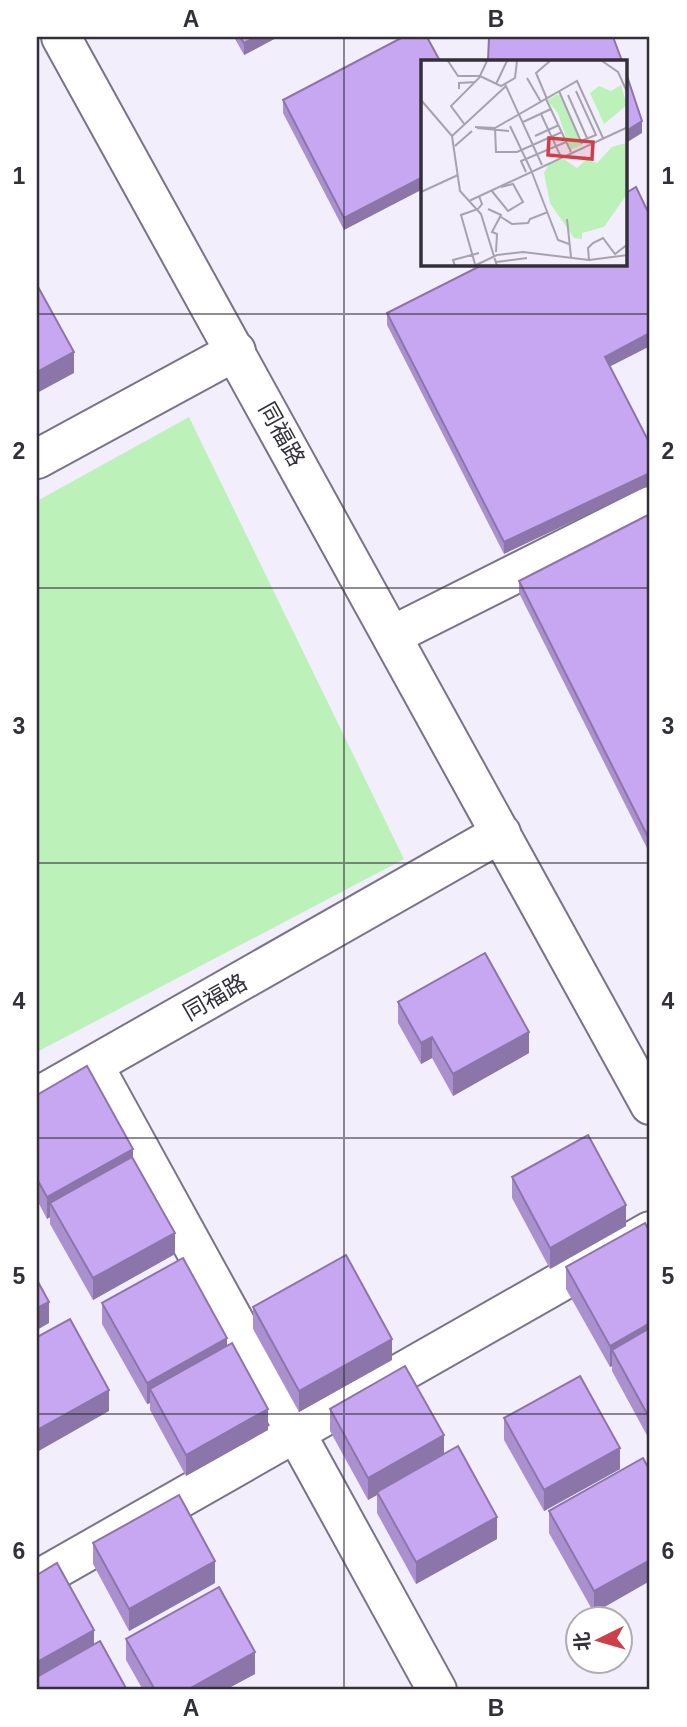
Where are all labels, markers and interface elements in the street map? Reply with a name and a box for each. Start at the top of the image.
text: A [183,6,199,32]
text: B [488,6,504,32]
inset map [421,60,628,266]
text: 1 [13,163,26,189]
text: 1 [662,163,675,189]
street label: 同福路 [254,398,310,470]
text: 2 [13,438,25,464]
text: 2 [662,438,674,464]
text: 3 [13,713,25,739]
text: 3 [662,713,674,739]
street label: 同福路 [179,968,251,1026]
text: 4 [13,988,26,1014]
text: 4 [662,988,675,1014]
text: 5 [13,1263,26,1289]
text: 5 [662,1263,675,1289]
text: 6 [13,1538,25,1564]
text: 6 [662,1538,674,1564]
north arrow [564,1604,634,1674]
text: 北 [571,1631,594,1652]
text: A [183,1695,199,1721]
text: B [488,1695,504,1721]

